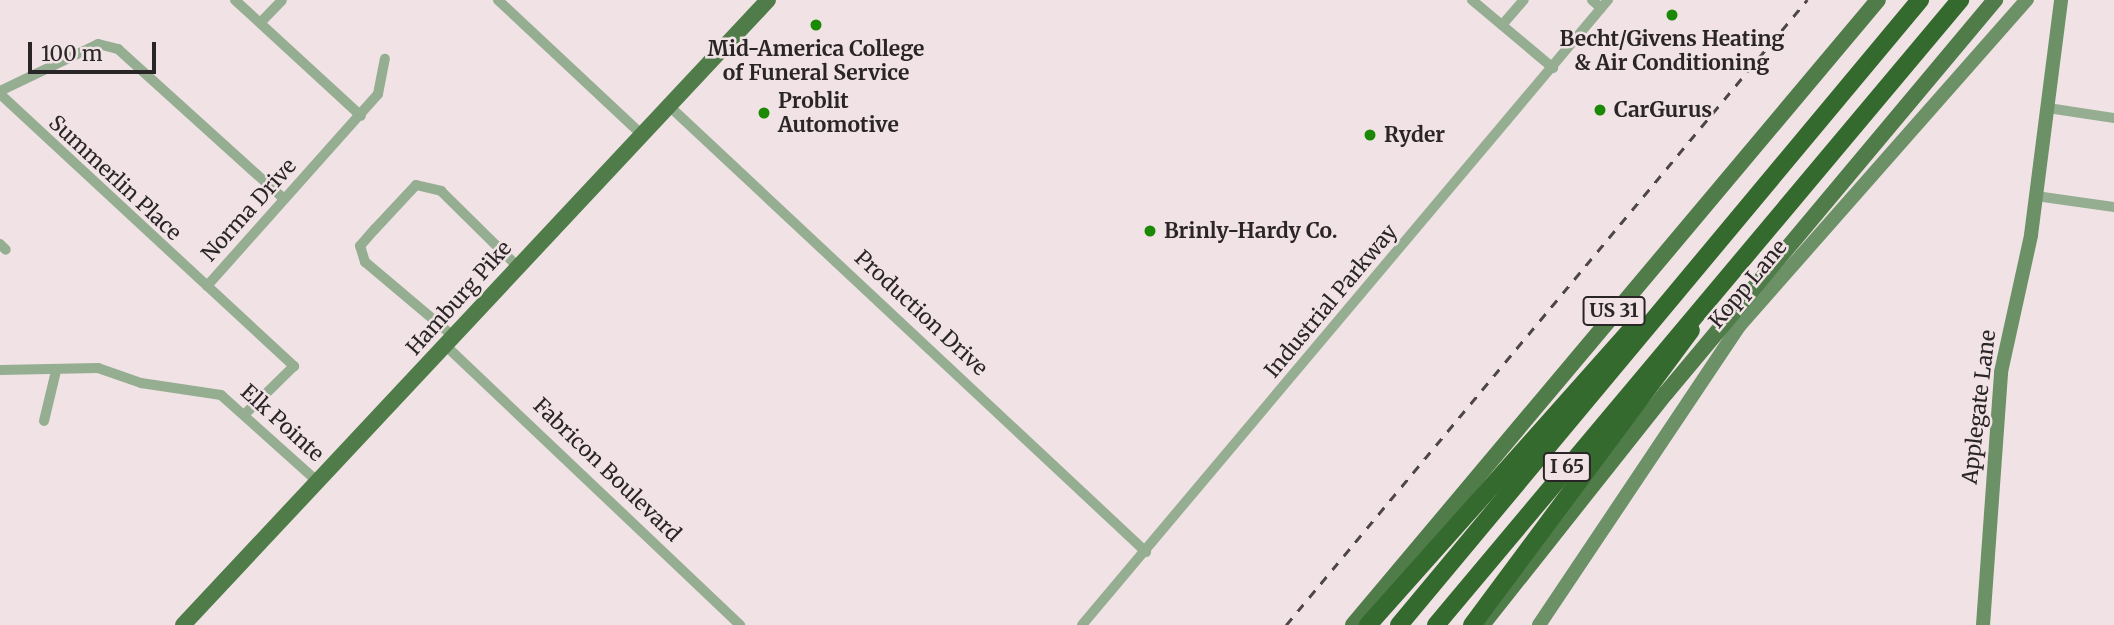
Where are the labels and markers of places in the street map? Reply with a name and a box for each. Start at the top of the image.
marker: Becht/Givens Heating & Air Conditioning [1664,7,1680,23]
marker: Mid-America College of Funeral Service [808,17,824,33]
place label: Becht/Givens Heating & Air Conditioning [1560,26,1784,76]
place label: Mid-America College of Funeral Service [708,36,924,86]
place label: Problit Automotive [778,88,899,138]
place label: CarGurus [1614,97,1712,123]
marker: CarGurus [1592,102,1608,118]
marker: Problit Automotive [756,105,772,121]
place label: Ryder [1384,122,1445,148]
marker: Ryder [1362,127,1378,143]
place label: Brinly-Hardy Co. [1164,218,1337,244]
marker: Brinly-Hardy Co. [1142,223,1158,239]

